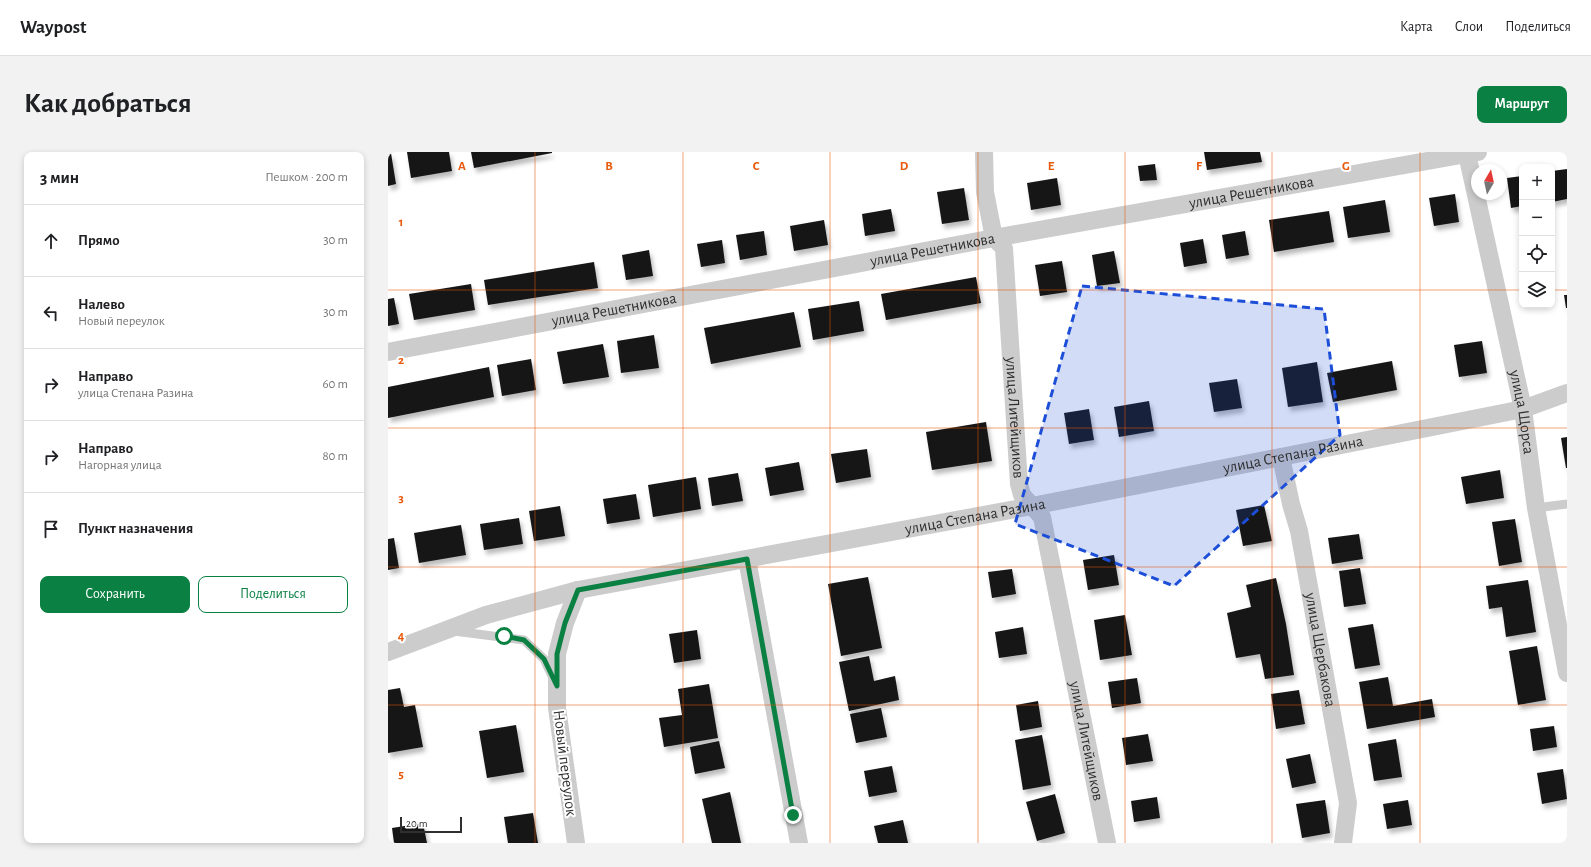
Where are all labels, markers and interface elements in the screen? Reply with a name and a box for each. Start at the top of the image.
text: Waypost [20,18,87,37]
text: Карта [1400,20,1433,34]
text: Слои [1455,20,1483,34]
text: Поделиться [1505,20,1571,34]
button: Маршрут [1477,86,1567,123]
text: Как добраться [24,90,192,118]
text: A [458,160,466,173]
text: B [605,160,613,173]
text: C [753,160,760,173]
text: D [900,160,909,173]
text: E [1048,160,1055,173]
text: F [1196,160,1203,173]
text: G [1342,160,1350,173]
north arrow [1471,164,1507,200]
map controls [1519,164,1555,308]
button: + [1519,164,1555,200]
text: 3 мин [40,169,79,186]
text: Пешком · 200 m [265,171,348,184]
street label: улица Решетникова [1187,173,1315,212]
button: − [1519,200,1555,236]
text: 1 [399,216,403,229]
icon: ahead [40,230,62,252]
street label: улица Решетникова [868,230,996,270]
text: Прямо [78,233,120,248]
text: 30 m [323,234,348,247]
button: locate [1519,236,1555,272]
button: layers [1519,272,1555,308]
street label: улица Решетникова [549,290,678,330]
text: Налево [78,297,125,312]
icon: left [40,302,62,324]
text: 30 m [323,306,348,319]
text: Новый переулок [78,315,165,328]
text: 2 [398,354,404,367]
street label: улица Литейщиков [1002,355,1027,479]
street label: улица Щорса [1505,367,1537,455]
text: Направо [78,369,133,384]
icon: right [40,374,62,396]
text: 60 m [322,378,348,391]
text: улица Степана Разина [78,387,194,400]
street label: улица Степана Разина [1221,433,1365,477]
text: Направо [78,441,133,456]
icon: right [40,446,62,468]
text: 80 m [322,450,348,463]
text: Нагорная улица [78,459,162,472]
text: 3 [398,492,404,505]
street label: улица Степана Разина [903,496,1047,538]
icon: arrive [40,518,62,540]
text: Пункт назначения [78,521,193,536]
button: Сохранить [40,576,190,613]
button: Поделиться [198,576,348,613]
street label: улица Щербакова [1301,590,1339,708]
route start [495,627,513,645]
text: 4 [398,630,405,643]
street label: улица Литейщиков [1066,679,1106,802]
street label: Новый переулок [550,709,580,818]
text: 5 [398,768,404,781]
route end [784,806,802,824]
scale bar [400,815,462,834]
text: 20 m [406,818,427,829]

